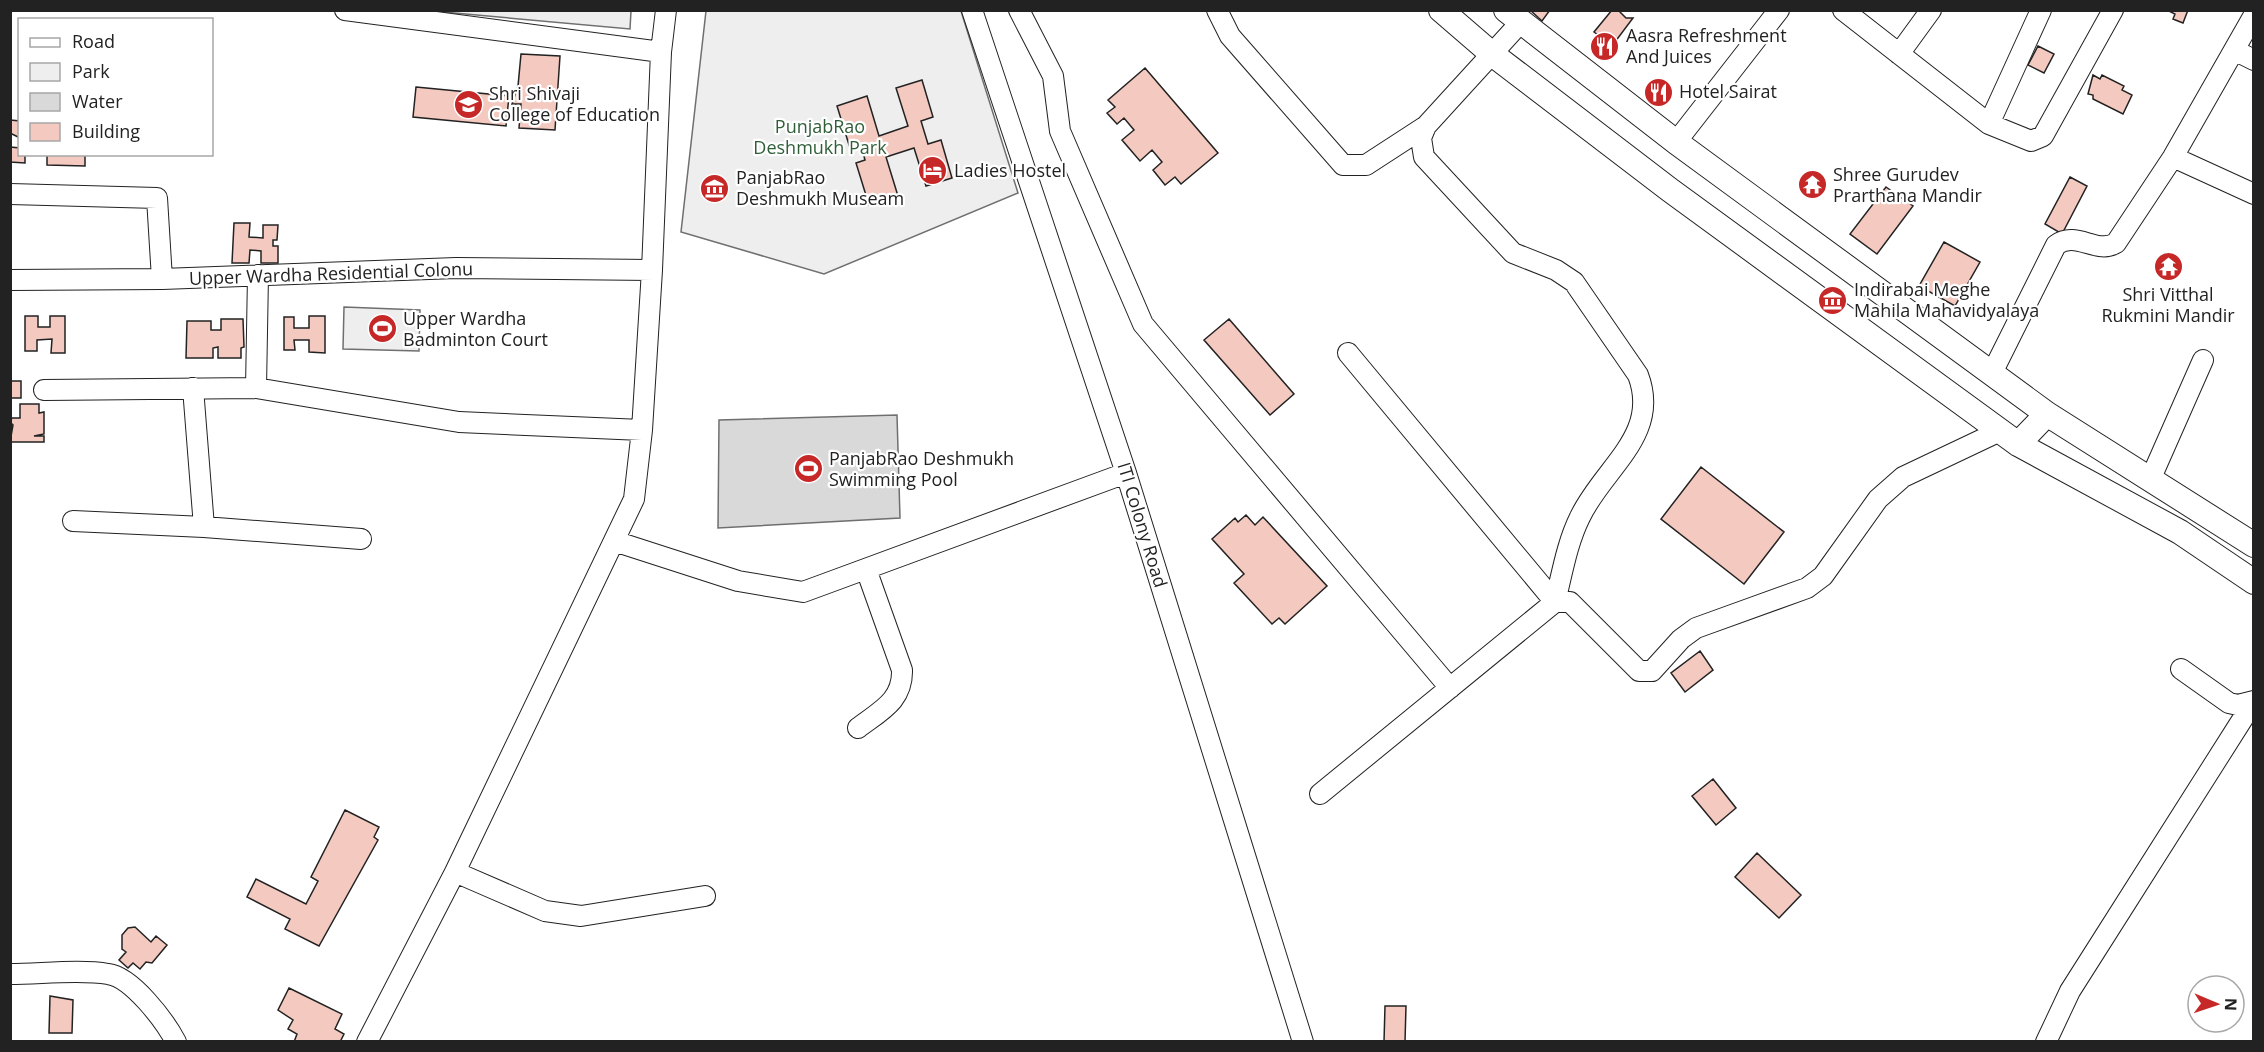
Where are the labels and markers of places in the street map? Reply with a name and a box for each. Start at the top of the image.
place label: Aasra Refreshment And Juices [1626,23,1787,68]
restaurant icon: Aasra Refreshment And Juices [1589,30,1621,62]
restaurant icon: Hotel Sairat [1642,76,1674,108]
place label: Hotel Sairat [1679,79,1777,103]
place label: Shri Shivaji College of Education [489,81,660,126]
school or university icon: Shri Shivaji College of Education [452,88,484,120]
hotel icon: Ladies Hostel [917,155,949,187]
place label: Ladies Hostel [954,158,1066,182]
place label: Shree Gurudev Prarthana Mandir [1833,162,1983,207]
place label: PanjabRao Deshmukh Museam [736,165,904,210]
temple icon: Shree Gurudev Prarthana Mandir [1796,169,1828,201]
museum icon: PanjabRao Deshmukh Museam [699,172,731,204]
temple icon: Shri Vitthal Rukmini Mandir [2152,250,2184,282]
place label: Indirabai Meghe Mahila Mahavidyalaya [1854,277,2039,322]
place label: Shri Vitthal Rukmini Mandir [2101,282,2235,327]
museum icon: Indirabai Meghe Mahila Mahavidyalaya [1817,284,1849,316]
place label: Upper Wardha Badminton Court [403,306,548,351]
sports icon: Upper Wardha Badminton Court [366,313,398,345]
place label: PanjabRao Deshmukh Swimming Pool [829,446,1014,491]
sports icon: PanjabRao Deshmukh Swimming Pool [792,453,824,485]

